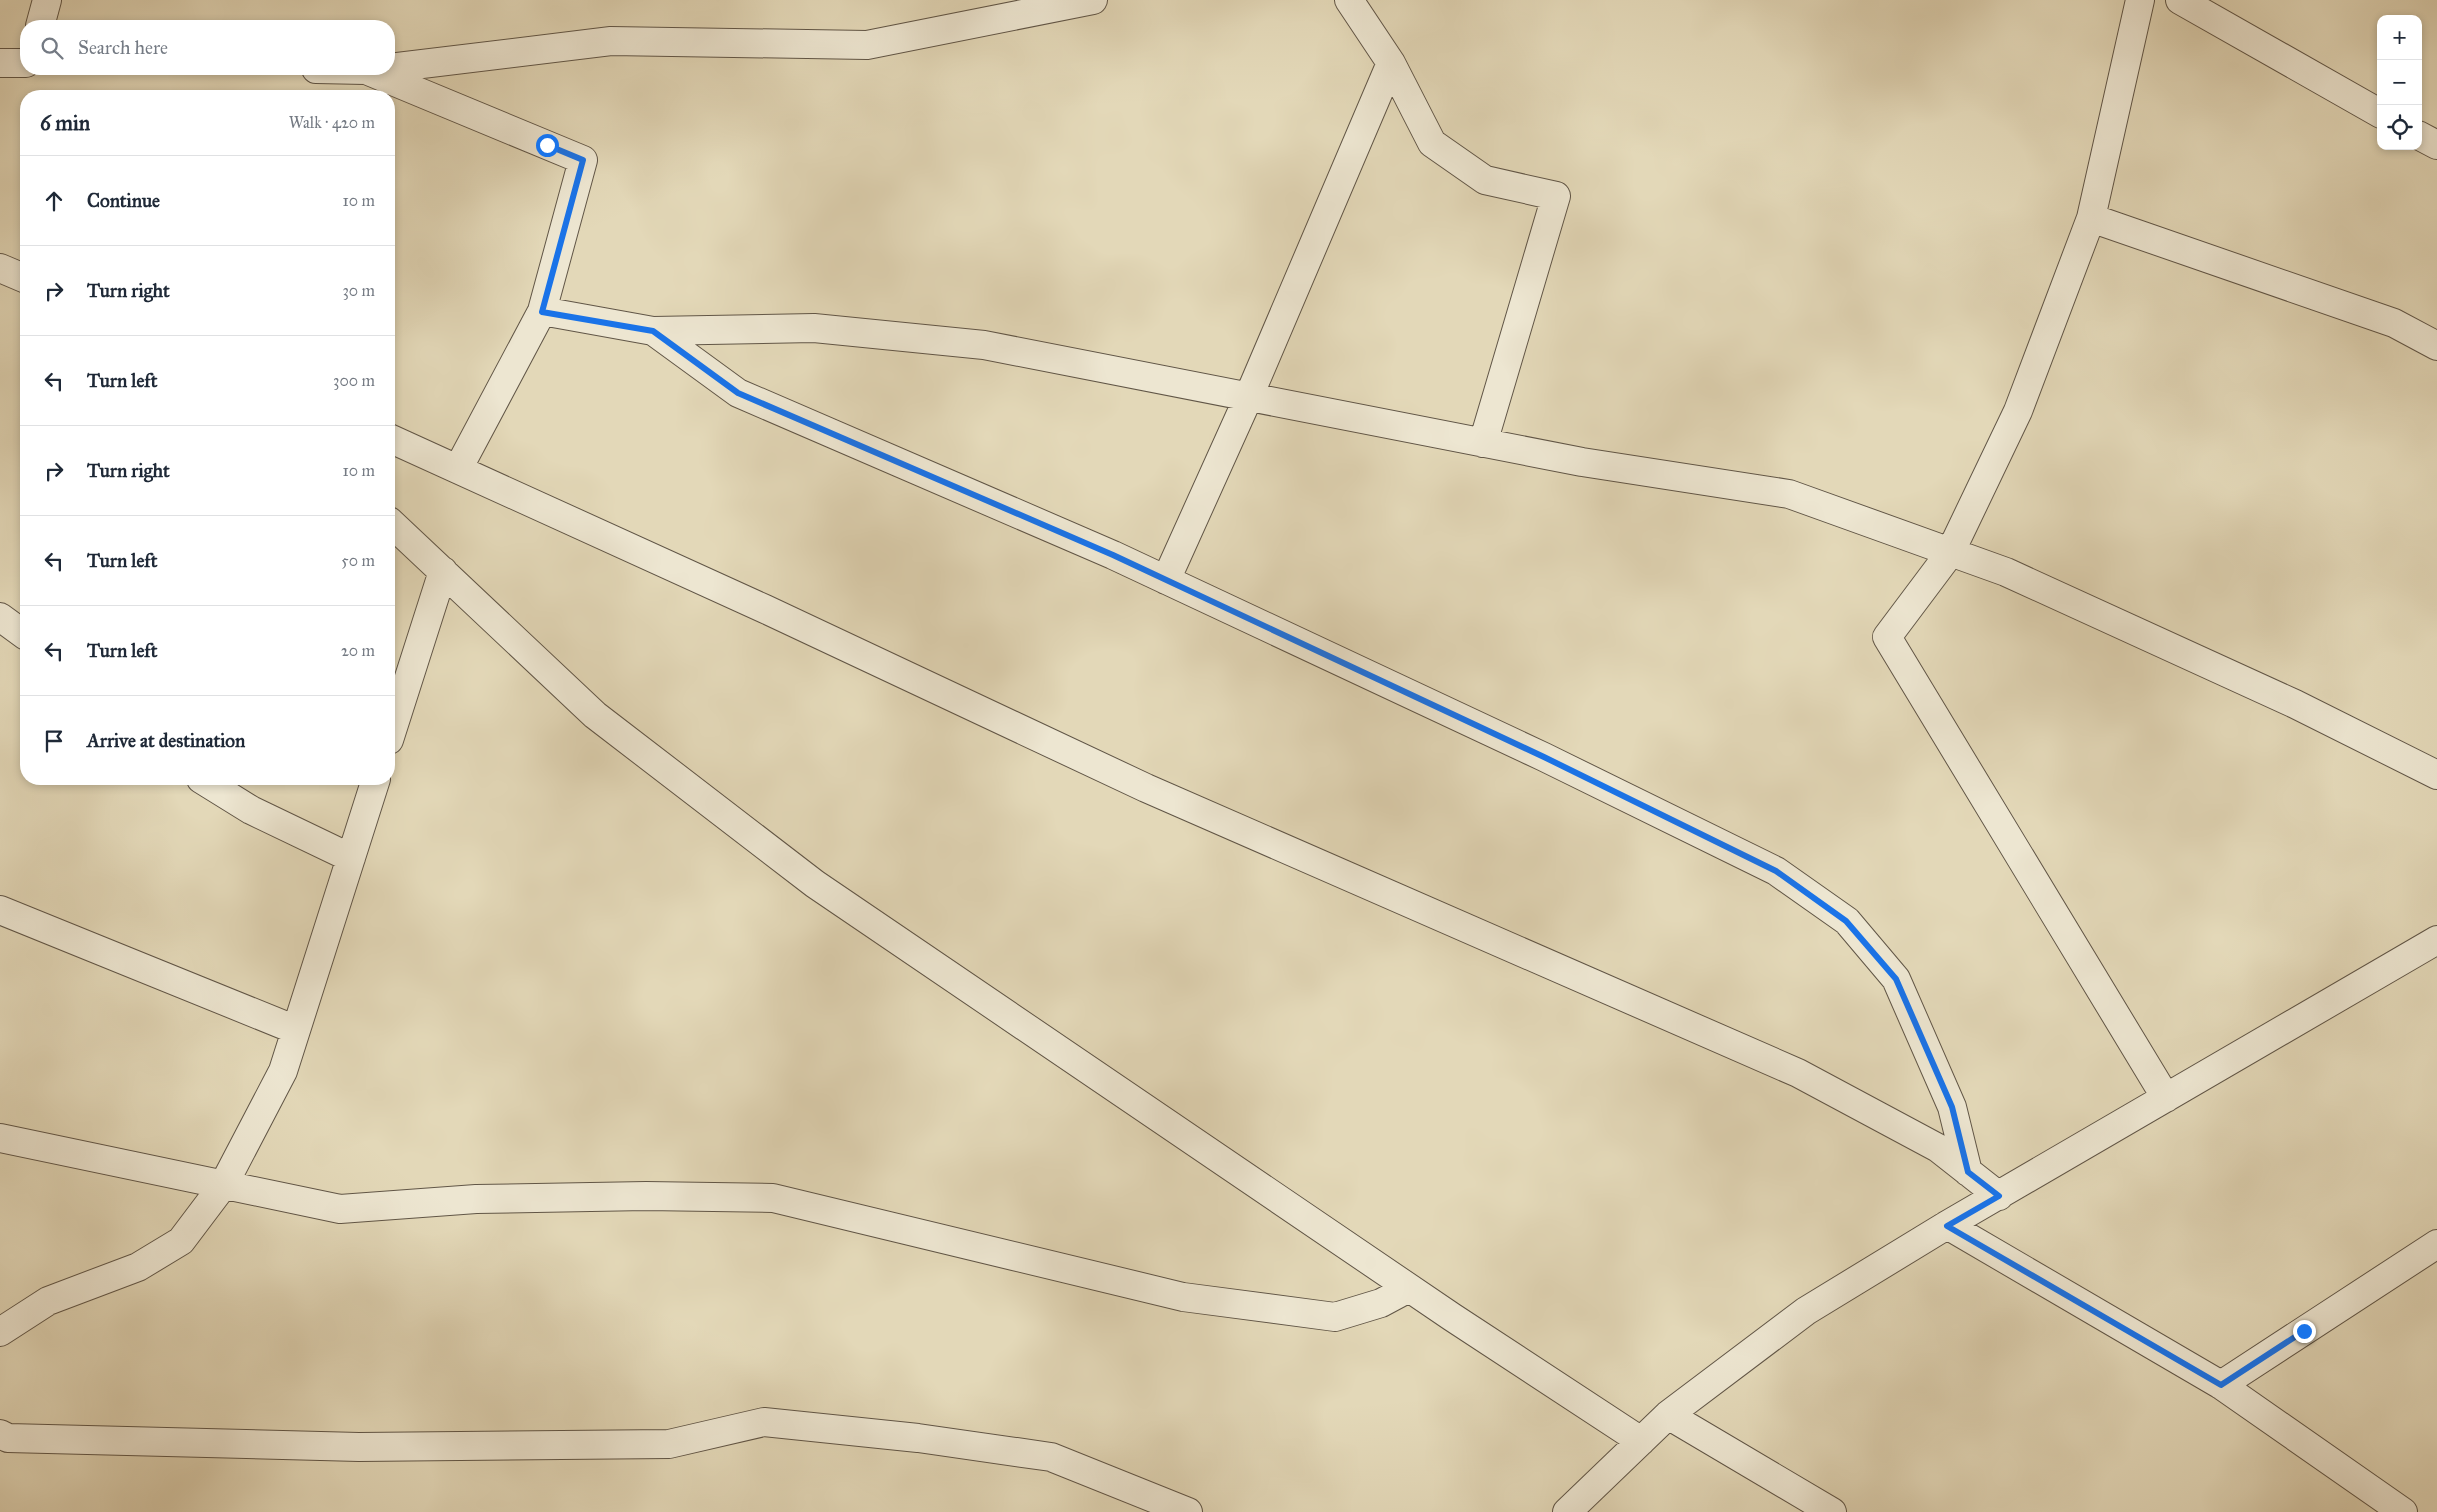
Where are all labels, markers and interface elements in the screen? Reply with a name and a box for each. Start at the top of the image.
map controls [2377,15,2422,150]
button: + [2377,15,2422,60]
search box [20,20,395,75]
icon: search [38,34,66,62]
text: Search here [78,36,168,59]
button: − [2377,60,2422,105]
button: locate [2377,105,2422,150]
text: 6 min [40,110,90,136]
text: Walk · 420 m [289,113,375,132]
route start [536,134,559,157]
icon: ahead [40,187,68,215]
text: Continue [87,189,160,212]
text: 10 m [343,191,375,210]
icon: right [40,277,68,305]
text: Turn right [87,279,170,302]
text: 30 m [342,281,375,300]
icon: left [40,367,68,395]
text: Turn left [87,369,157,392]
text: 300 m [333,371,375,390]
icon: right [40,457,68,485]
text: Turn right [87,459,170,482]
text: 10 m [343,461,375,480]
icon: left [40,547,68,575]
text: Turn left [87,549,157,572]
text: 50 m [341,551,375,570]
icon: left [40,637,68,665]
text: Turn left [87,639,157,662]
text: 20 m [341,641,375,660]
icon: arrive [40,727,68,755]
text: Arrive at destination [87,729,245,752]
route end [2293,1320,2316,1343]

